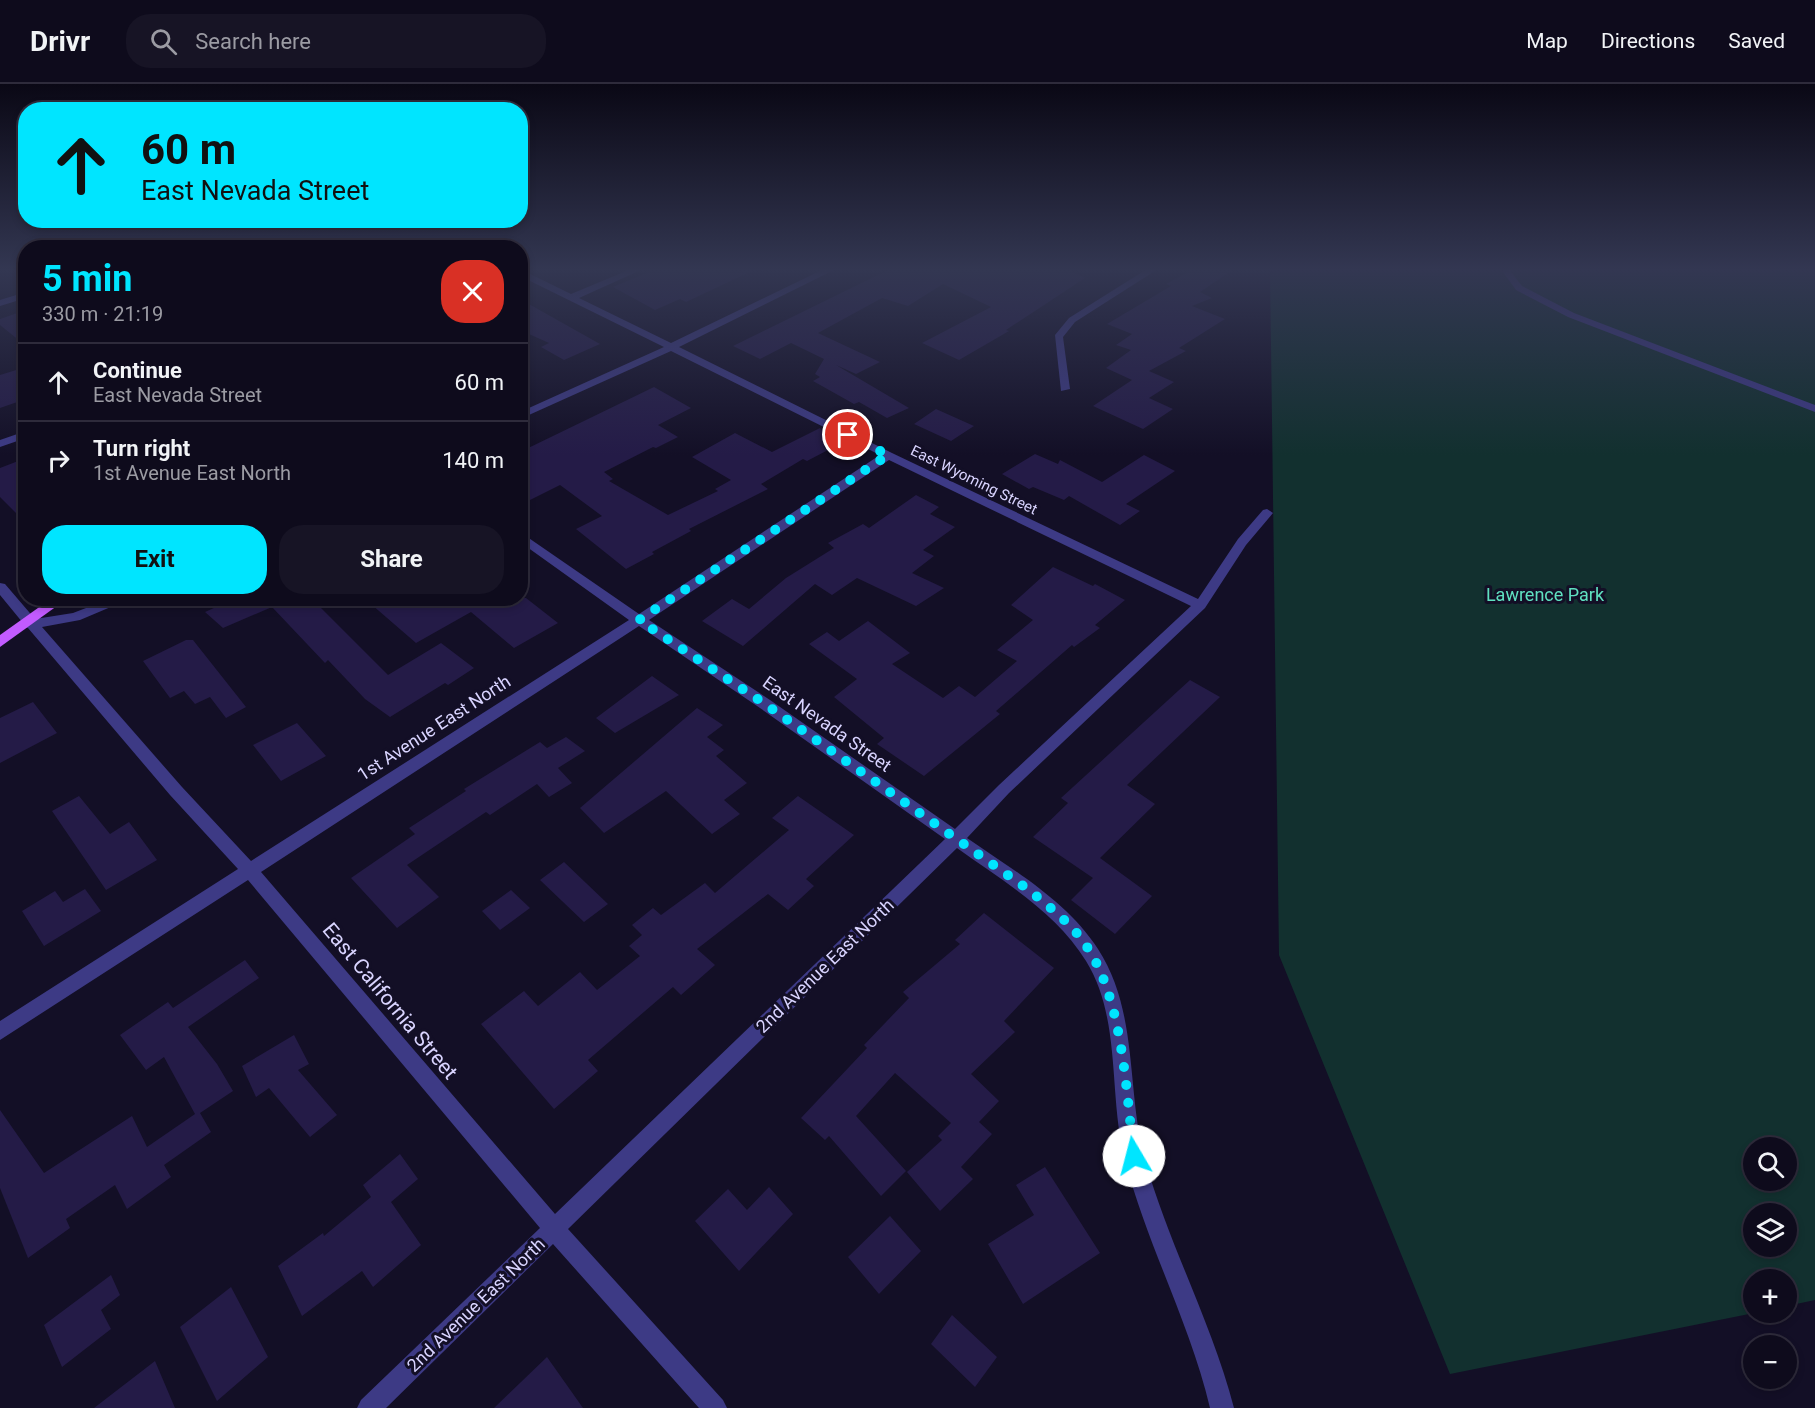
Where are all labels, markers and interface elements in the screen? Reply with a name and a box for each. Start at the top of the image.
search box [126,14,546,68]
text: Drivr [30,25,90,58]
icon: search [147,25,180,58]
text: Search here [195,29,311,54]
text: Map [1526,29,1568,53]
text: Directions [1601,29,1695,53]
text: Saved [1728,29,1785,53]
text: 60 m [141,125,236,174]
icon: ahead [42,126,120,204]
text: East Nevada Street [141,175,369,207]
text: 5 min [42,258,133,300]
button: close [441,260,504,323]
text: 330 m · 21:19 [42,302,163,326]
text: Continue [93,358,182,383]
icon: ahead [42,366,75,399]
text: 60 m [455,370,504,395]
text: East Nevada Street [93,383,262,407]
pin [822,409,873,460]
icon: arrive [831,418,864,451]
text: Turn right [93,436,190,461]
street label: East Wyoming Street [908,442,1040,519]
icon: right [42,444,75,477]
text: 140 m [442,448,504,473]
text: 1st Avenue East North [93,461,291,485]
button: Exit [42,525,267,594]
button: Share [279,525,504,594]
park label: Lawrence Park [1486,584,1605,605]
street label: 1st Avenue East North [353,670,514,785]
street label: East Nevada Street [759,671,896,776]
street label: 2nd Avenue East North [751,894,898,1037]
street label: East California Street [318,918,462,1084]
position arrow [1102,1124,1166,1188]
map controls [1743,1137,1797,1389]
button: search [1743,1137,1797,1191]
button: layers [1743,1203,1797,1257]
street label: 2nd Avenue East North [402,1233,549,1376]
button: + [1743,1269,1797,1323]
button: − [1743,1335,1797,1389]

